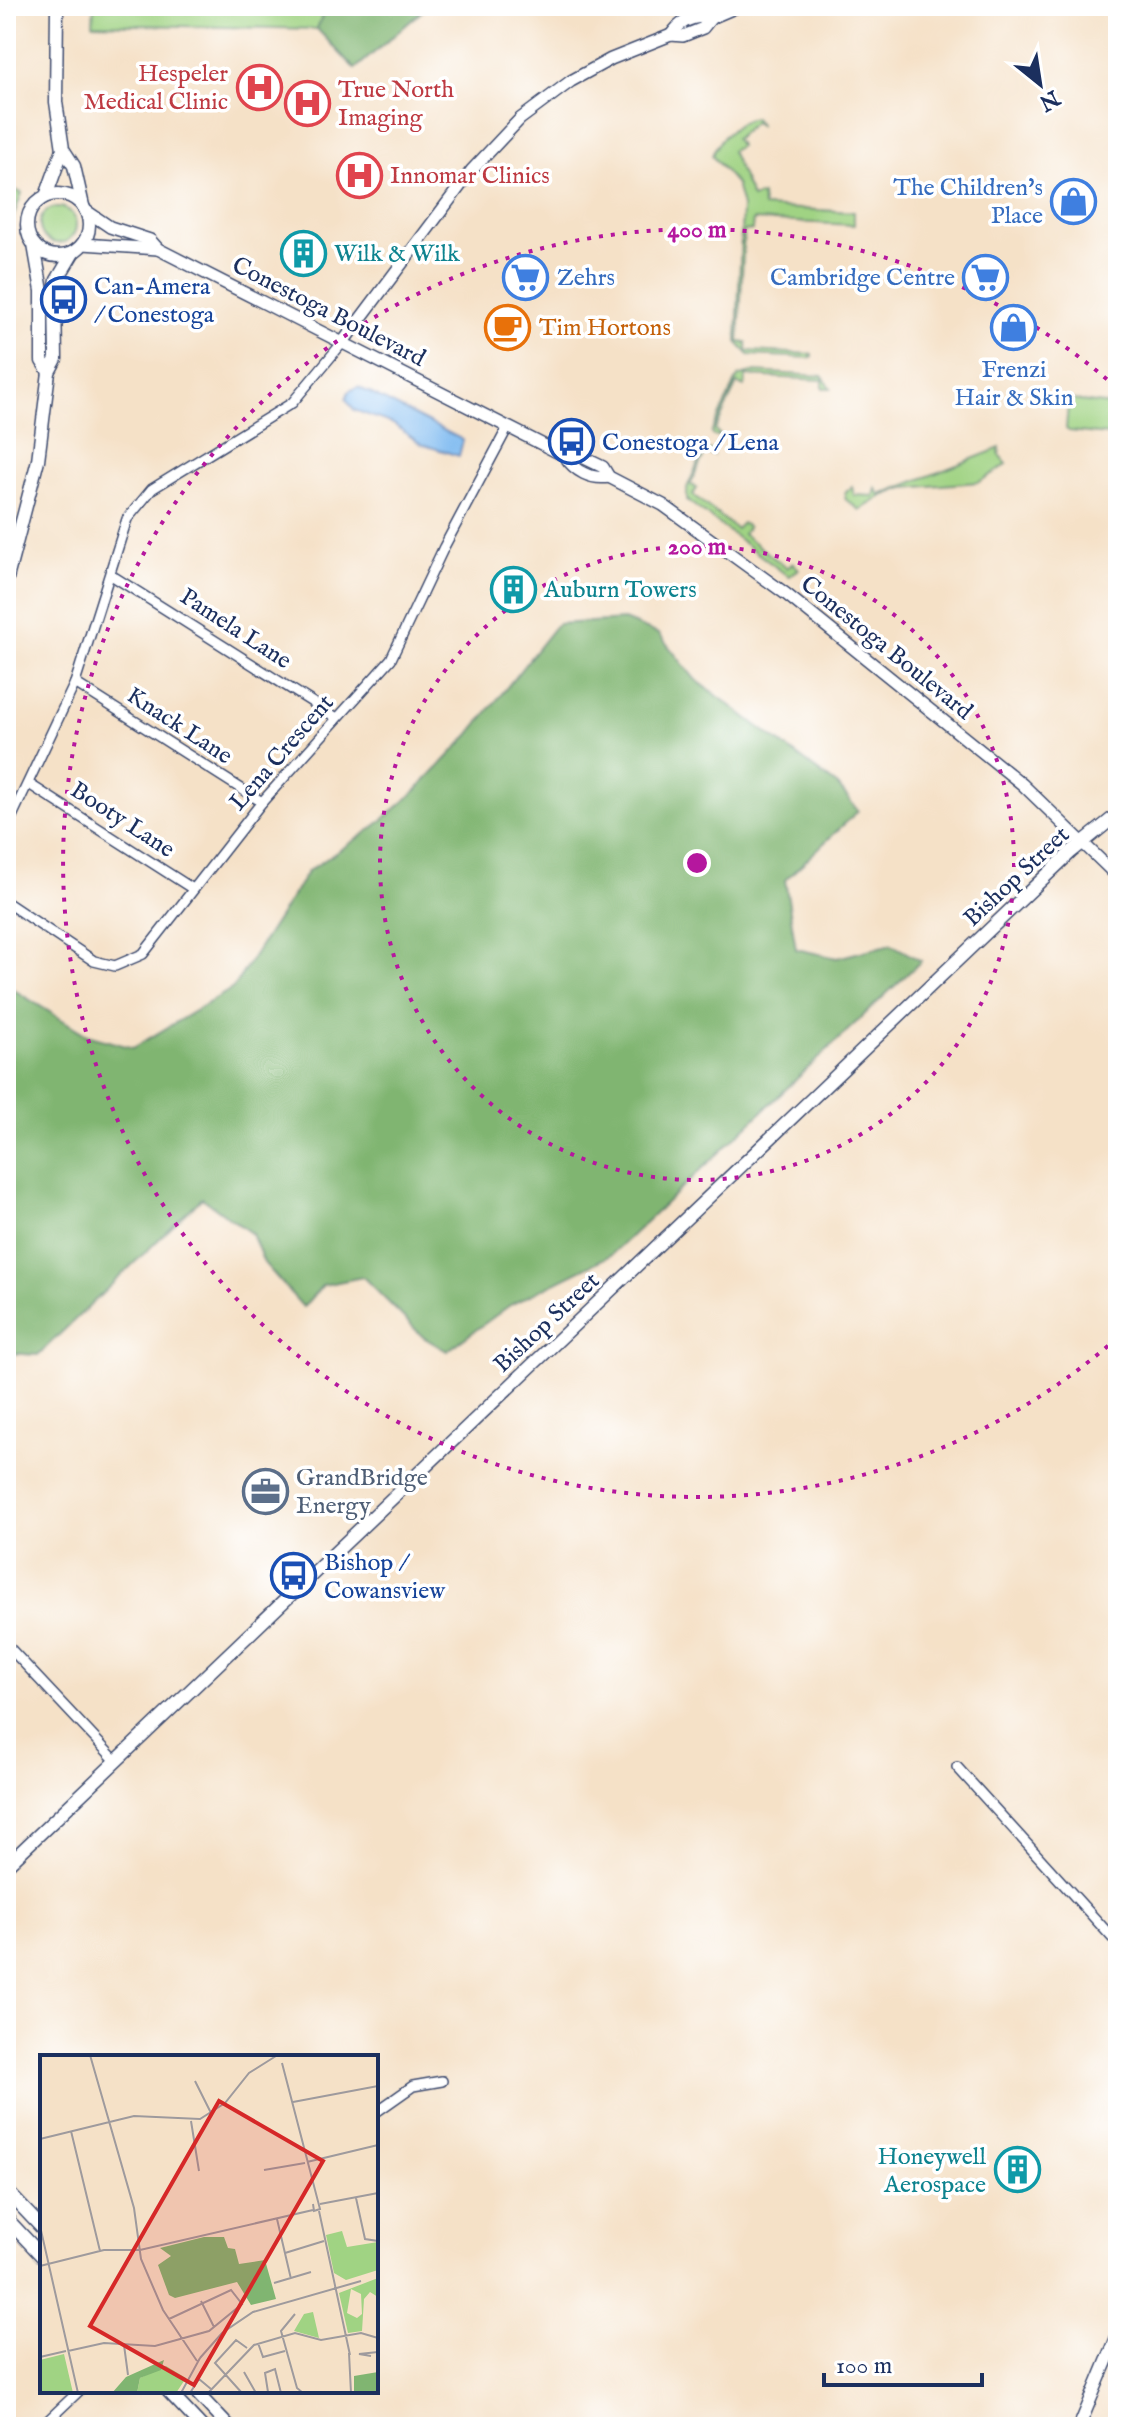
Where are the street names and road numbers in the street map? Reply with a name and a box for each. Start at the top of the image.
street label: Conestoga Boulevard [226,250,431,375]
street label: Conestoga Boulevard [793,569,979,727]
street label: Pamela Lane [173,582,297,677]
street label: Knack Lane [120,681,238,772]
street label: Lena Crescent [223,688,341,818]
street label: Booty Lane [64,775,180,865]
street label: Bishop Street [957,820,1077,934]
street label: Bishop Street [487,1266,607,1380]

